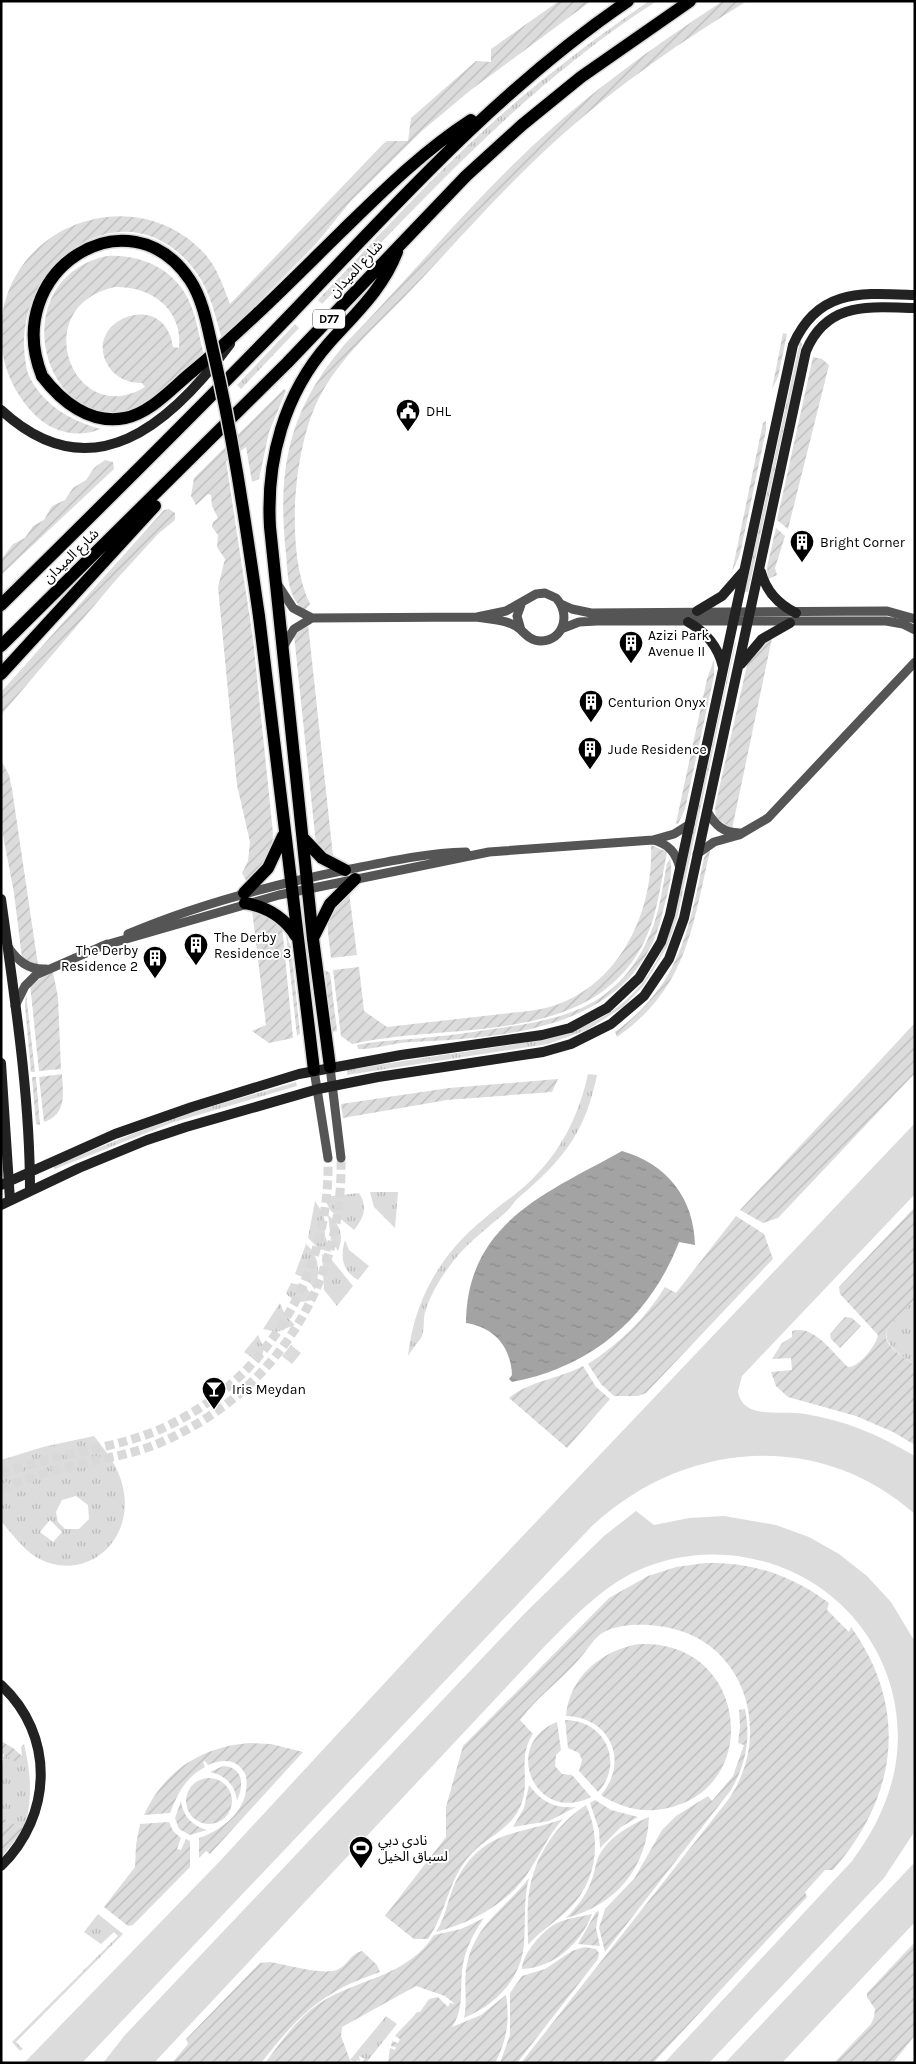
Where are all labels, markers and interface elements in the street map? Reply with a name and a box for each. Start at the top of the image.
street label: شارع الميدان [325,237,388,302]
road number: D77 [313,310,345,328]
public building icon: DHL [395,398,421,432]
place label: DHL [426,403,452,420]
street label: شارع الميدان [39,525,104,588]
building icon: Bright Corner [789,529,815,563]
place label: Bright Corner [820,534,906,551]
place label: Azizi Park Avenue II [648,627,710,660]
building icon: Azizi Park Avenue II [618,630,644,664]
building icon: Centurion Onyx [578,689,604,723]
place label: Centurion Onyx [608,694,706,711]
building icon: Jude Residence [577,736,603,770]
place label: Jude Residence [608,741,707,758]
place label: The Derby Residence 3 [214,929,291,962]
building icon: The Derby Residence 3 [183,932,209,966]
place label: The Derby Residence 2 [61,942,138,975]
building icon: The Derby Residence 2 [142,945,168,979]
bar icon: Iris Meydan [201,1376,227,1410]
place label: Iris Meydan [232,1381,306,1398]
place label: نادي دبي لسباق الخيل [378,1832,448,1865]
sports icon: نادي دبي لسباق الخيل [348,1835,374,1869]

